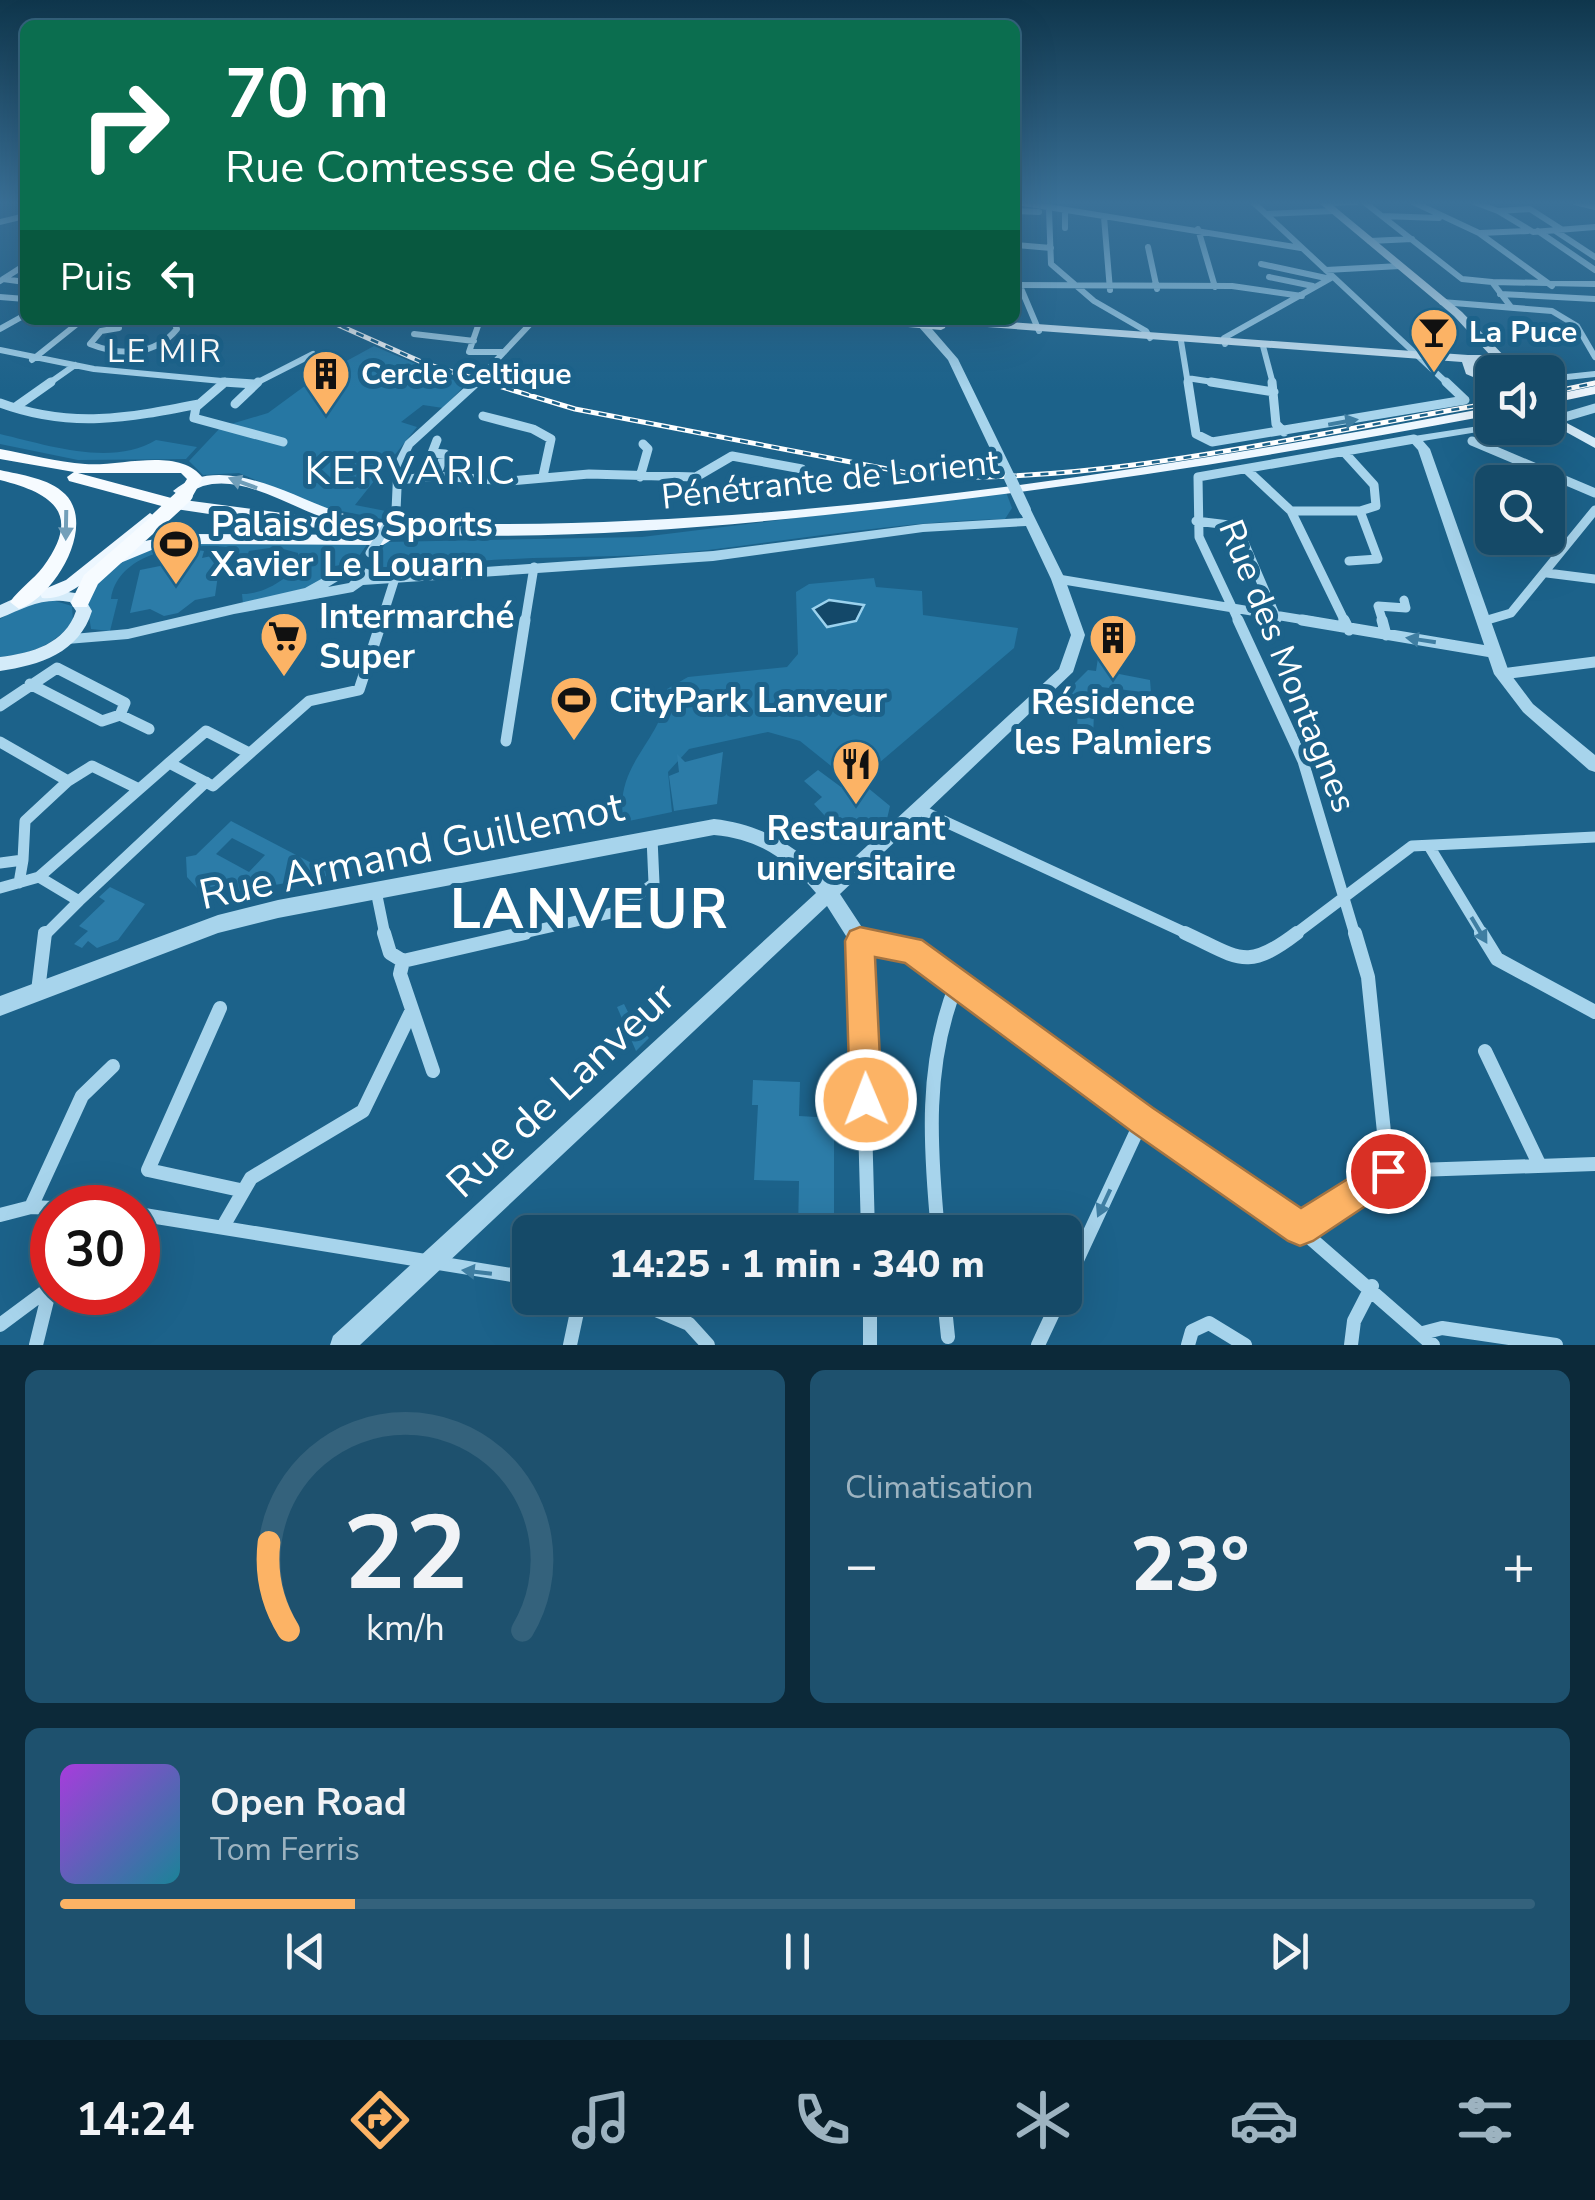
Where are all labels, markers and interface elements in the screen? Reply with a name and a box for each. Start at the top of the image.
text: 70 m [225,46,389,142]
icon: right [60,60,190,190]
text: Rue Comtesse de Ségur [225,137,707,198]
icon: left [152,250,207,305]
text: Puis [60,252,132,303]
bar icon: La Puce [1408,306,1460,374]
place label: La Puce [1469,312,1577,353]
district label: LE MIR [107,330,223,373]
building icon: Cercle Celtique [300,348,352,416]
place label: Cercle Celtique [361,354,572,395]
map controls [1475,355,1565,555]
button: sound [1475,355,1565,445]
one-way arrow [1328,414,1359,429]
street label: Pénétrante de Lorient [659,438,1002,521]
district label: KERVARIC [304,444,518,498]
button: search [1475,465,1565,555]
one-way arrow [228,475,258,490]
place label: Palais des Sports Xavier Le Louarn [210,501,493,588]
one-way arrow [57,510,73,541]
street label: Rue des Montagnes [1207,513,1368,819]
sports icon: Palais des Sports Xavier Le Louarn [150,518,202,586]
place label: Intermarché Super [319,593,515,680]
supermarket icon: Intermarché Super [258,610,310,678]
building icon: Résidence les Palmiers [1087,612,1139,680]
one-way arrow [1405,632,1436,647]
sports icon: CityPark Lanveur [548,674,600,742]
place label: CityPark Lanveur [609,677,887,724]
place label: Résidence les Palmiers [1014,679,1212,766]
restaurant icon: Restaurant universitaire [830,738,882,806]
street label: Rue Armand Guillemot [194,779,629,924]
place label: Restaurant universitaire [756,805,956,892]
district label: LANVEUR [450,872,730,947]
one-way arrow [1470,916,1487,944]
street label: Rue de Lanveur [434,969,688,1211]
position arrow [814,1048,918,1152]
pin [1346,1129,1431,1214]
icon: arrive [1361,1144,1416,1199]
speed limit sign: 30 [30,1185,160,1315]
one-way arrow [1095,1189,1112,1218]
text: 14:25 · 1 min · 340 m [609,1239,985,1290]
one-way arrow [461,1264,493,1280]
text: Climatisation [845,1466,1033,1509]
text: 22 [343,1483,467,1625]
text: 23° [1131,1514,1249,1616]
text: − [845,1528,878,1603]
text: + [1502,1528,1535,1603]
text: km/h [366,1604,444,1653]
text: Open Road [210,1777,407,1828]
text: Tom Ferris [210,1828,360,1871]
icon: previous [278,1924,333,1979]
icon: pause [770,1924,825,1979]
icon: next [1262,1924,1317,1979]
icon: directions [345,2085,415,2155]
icon: music [566,2085,636,2155]
icon: phone [787,2085,857,2155]
icon: climate [1008,2085,1078,2155]
icon: car [1229,2085,1299,2155]
icon: filters [1450,2085,1520,2155]
text: 14:24 [75,2090,195,2151]

